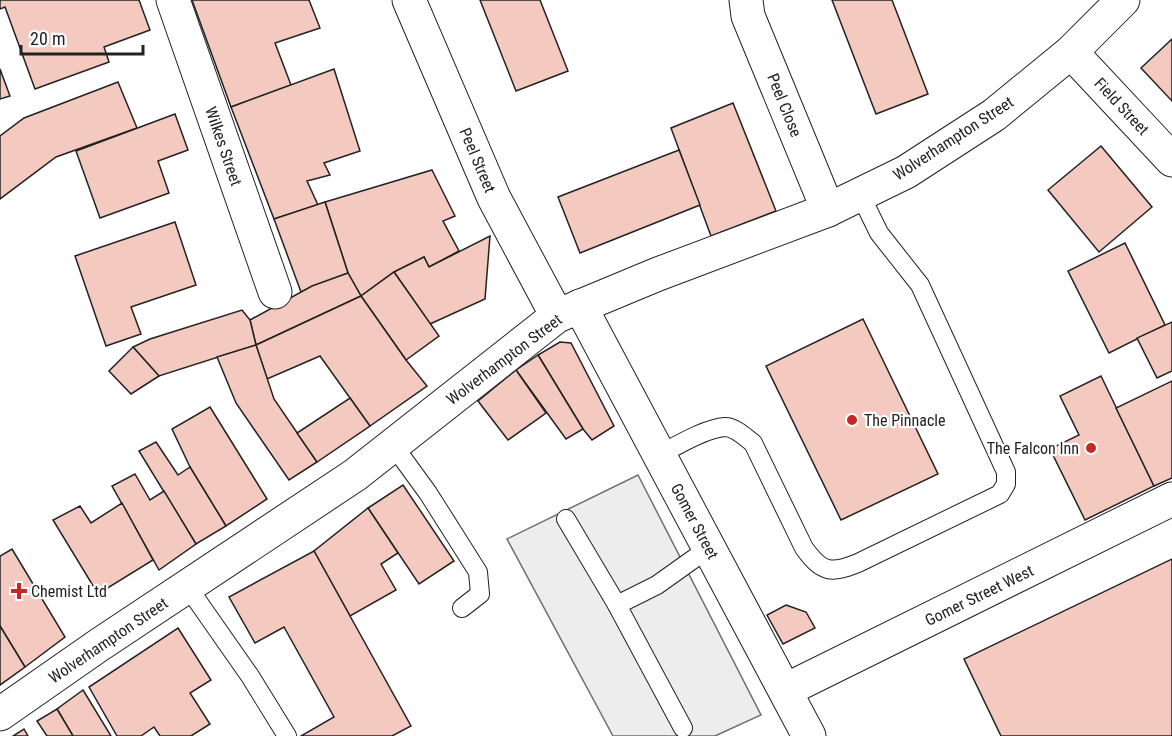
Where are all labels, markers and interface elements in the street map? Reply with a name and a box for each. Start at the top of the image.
scale bar [21,18,142,56]
text: 20 m [30,28,65,49]
street label: Peel Close [763,71,806,140]
street label: Field Street [1090,74,1153,139]
street label: Wolverhampton Street [890,92,1017,184]
street label: Wilkes Street [201,104,246,189]
street label: Peel Street [455,125,500,196]
street label: Wolverhampton Street [443,310,566,409]
place label: The Pinnacle [864,411,946,430]
marker: The Pinnacle [845,413,859,427]
place label: The Falcon Inn [987,439,1079,458]
marker: The Falcon Inn [1084,441,1098,455]
street label: Gomer Street [667,480,723,563]
street label: Gomer Street West [922,561,1037,630]
place label: Chemist Ltd [31,582,107,601]
marker: Chemist Ltd [12,584,26,598]
street label: Wolverhampton Street [45,593,172,687]

